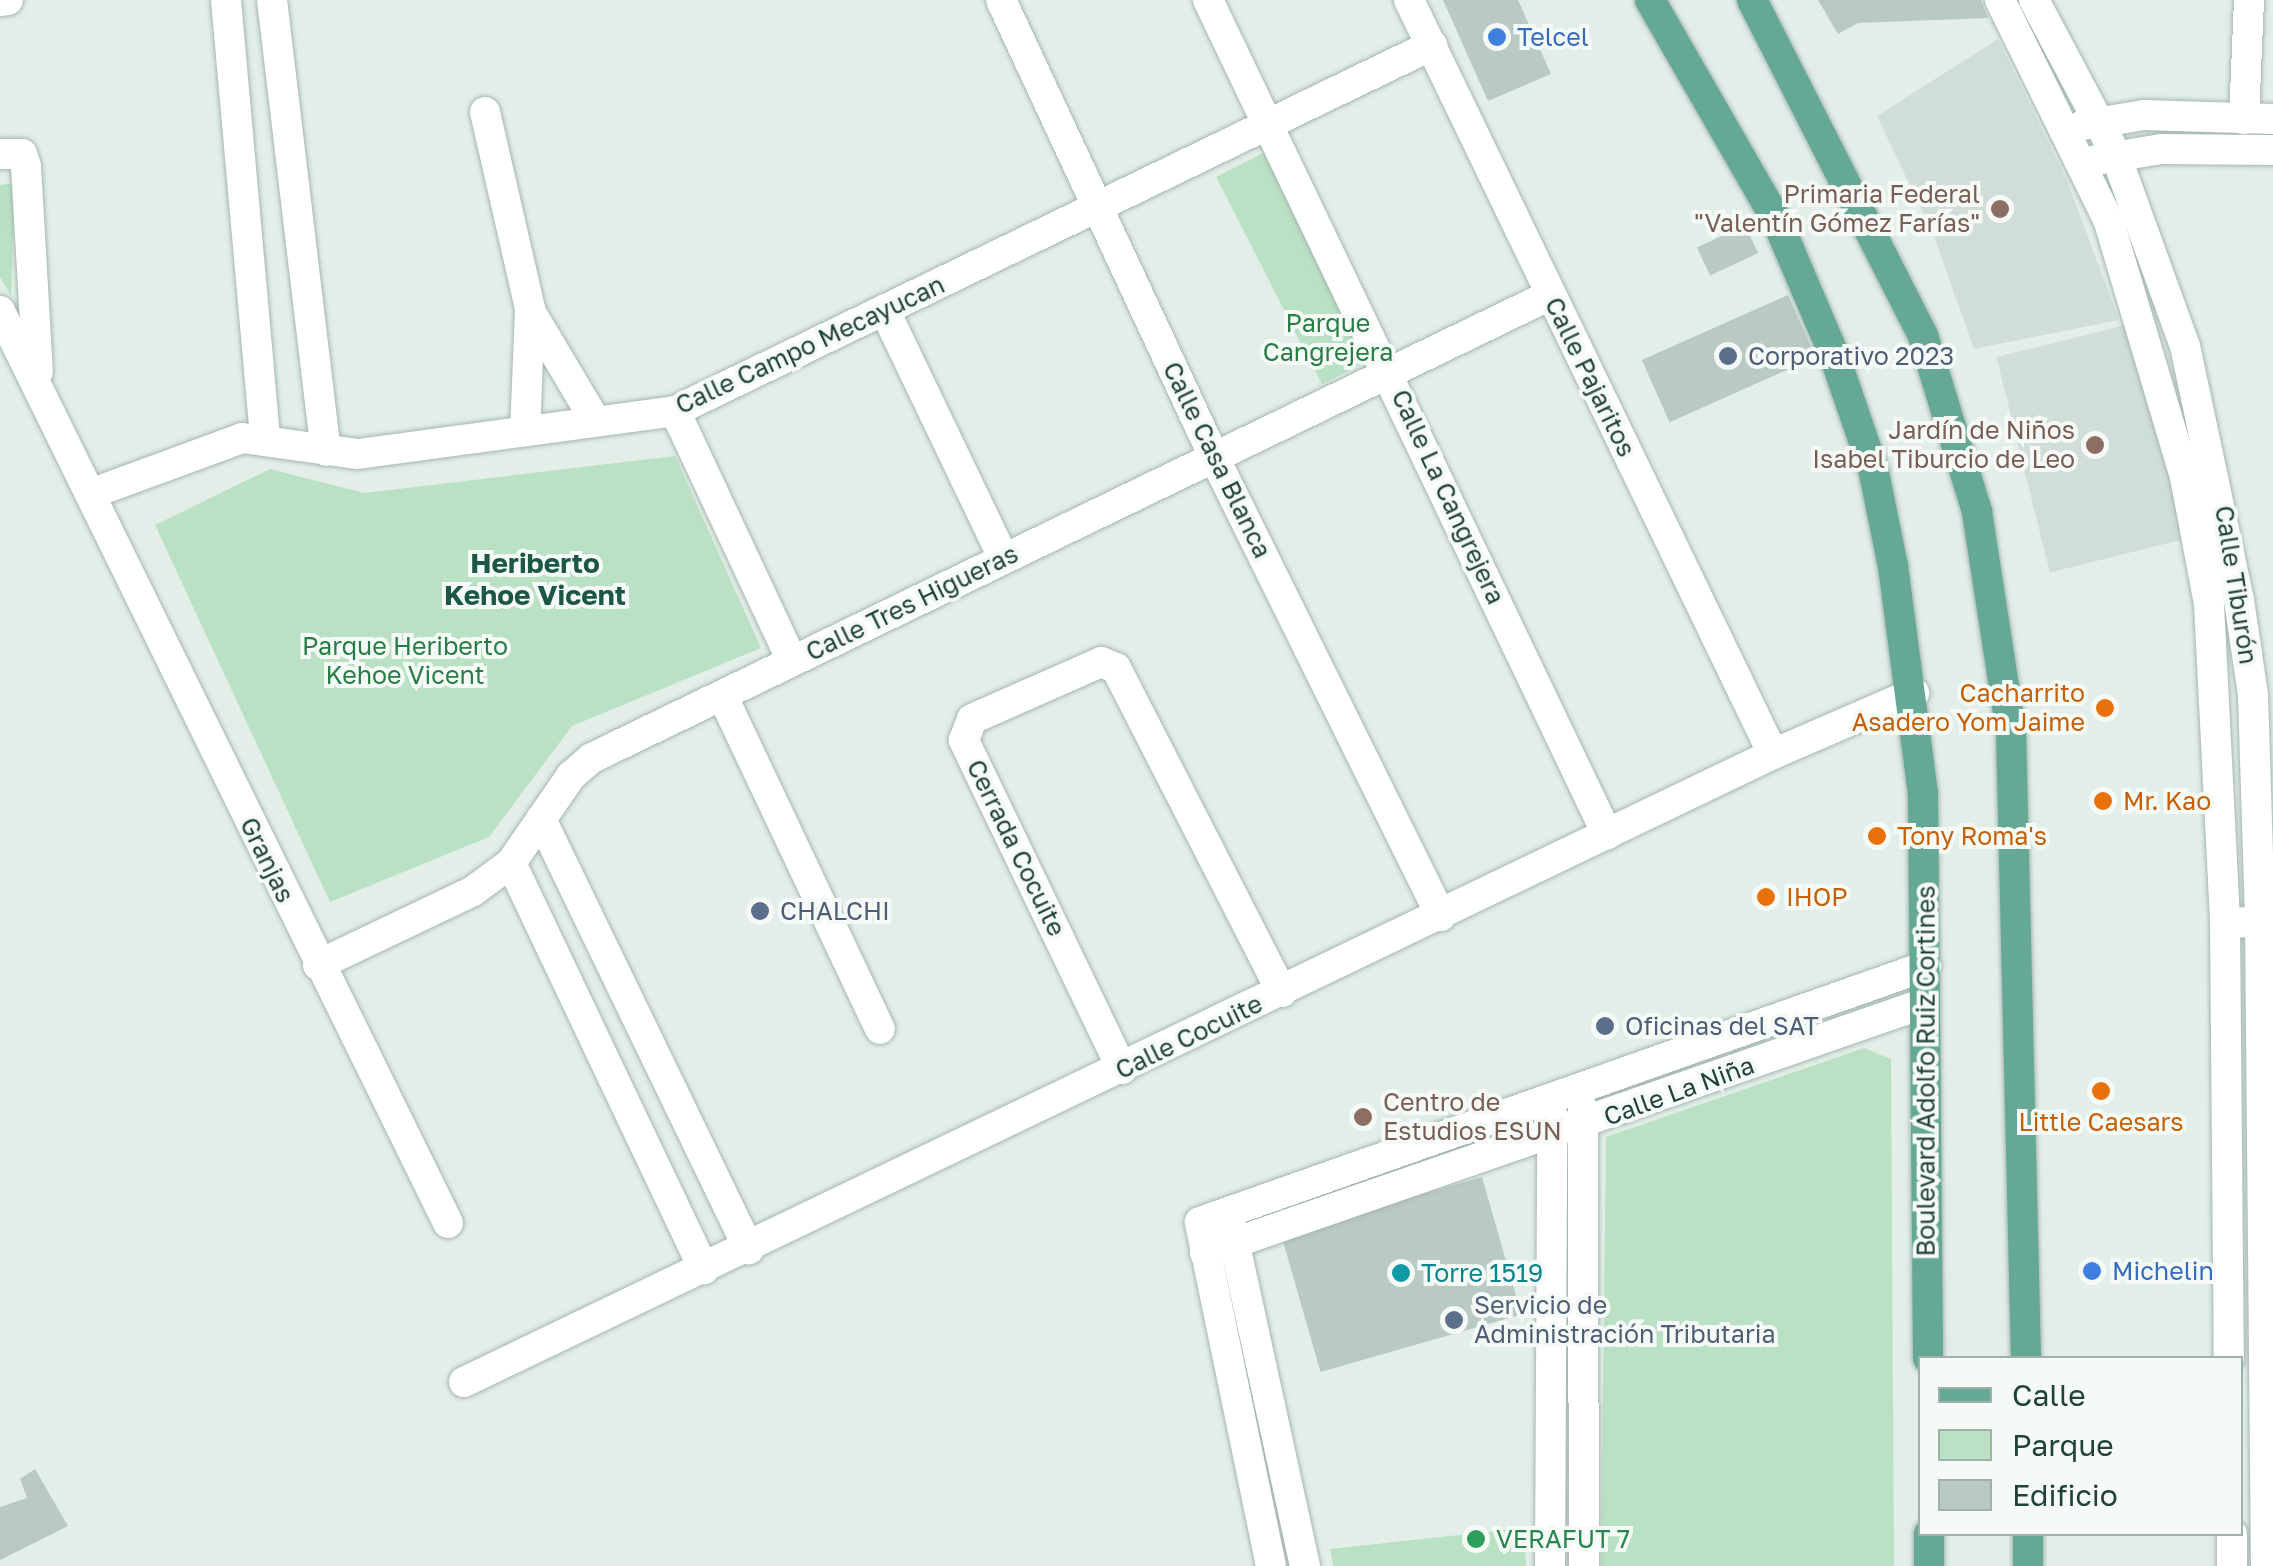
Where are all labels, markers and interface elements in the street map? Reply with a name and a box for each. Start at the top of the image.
place label: Telcel [1517,22,1589,52]
marker: Telcel [1486,26,1508,48]
place label: Primaria Federal "Valentín Gómez Farías" [1694,180,1980,239]
marker: Primaria Federal "Valentín Gómez Farías" [1989,198,2011,220]
street label: Calle Campo Mecayucan [671,269,949,421]
street label: Calle Pajaritos [1539,292,1641,462]
park label: Parque Cangrejera [1263,309,1393,368]
place label: Corporativo 2023 [1748,341,1954,371]
marker: Corporativo 2023 [1717,345,1739,367]
street label: Calle Casa Blanca [1157,357,1277,563]
street label: Calle La Cangrejera [1385,385,1511,609]
place label: Jardín de Niños Isabel Tiburcio de Leo [1812,416,2075,475]
marker: Jardín de Niños Isabel Tiburcio de Leo [2084,434,2106,456]
street label: Calle Tiburón [2209,504,2263,666]
street label: Calle Tres Higueras [801,539,1023,667]
district label: Heriberto Kehoe Vicent [444,546,626,612]
park label: Parque Heriberto Kehoe Vicent [302,632,508,691]
place label: Cacharrito Asadero Yom Jaime [1852,679,2085,738]
marker: Cacharrito Asadero Yom Jaime [2094,697,2116,719]
street label: Cerrada Cocuite [960,755,1072,941]
place label: Mr. Kao [2123,786,2211,816]
marker: Mr. Kao [2092,790,2114,812]
street label: Granjas [234,813,300,907]
place label: Tony Roma's [1897,821,2047,851]
marker: Tony Roma's [1866,825,1888,847]
place label: IHOP [1786,882,1848,912]
street label: Boulevard Adolfo Ruiz Cortines [1911,885,1941,1257]
marker: IHOP [1755,886,1777,908]
place label: CHALCHI [780,896,890,926]
marker: CHALCHI [749,900,771,922]
street label: Calle Cocuite [1111,989,1267,1085]
place label: Oficinas del SAT [1625,1011,1819,1041]
marker: Oficinas del SAT [1594,1015,1616,1037]
street label: Calle La Niña [1600,1050,1758,1132]
marker: Little Caesars [2090,1080,2112,1102]
place label: Centro de Estudios ESUN [1383,1088,1562,1147]
marker: Centro de Estudios ESUN [1352,1106,1374,1128]
place label: Little Caesars [2018,1107,2184,1137]
place label: Michelin [2112,1256,2214,1286]
place label: Torre 1519 [1421,1258,1543,1288]
marker: Michelin [2081,1260,2103,1282]
marker: Torre 1519 [1390,1262,1412,1284]
place label: Servicio de Administración Tributaria [1474,1291,1775,1350]
marker: Servicio de Administración Tributaria [1443,1309,1465,1331]
legend [1918,1356,2243,1536]
text: Calle [2012,1377,2086,1413]
text: Parque [2012,1427,2114,1463]
text: Edificio [2012,1477,2118,1513]
place label: VERAFUT 7 [1496,1524,1630,1554]
marker: VERAFUT 7 [1465,1528,1487,1550]

